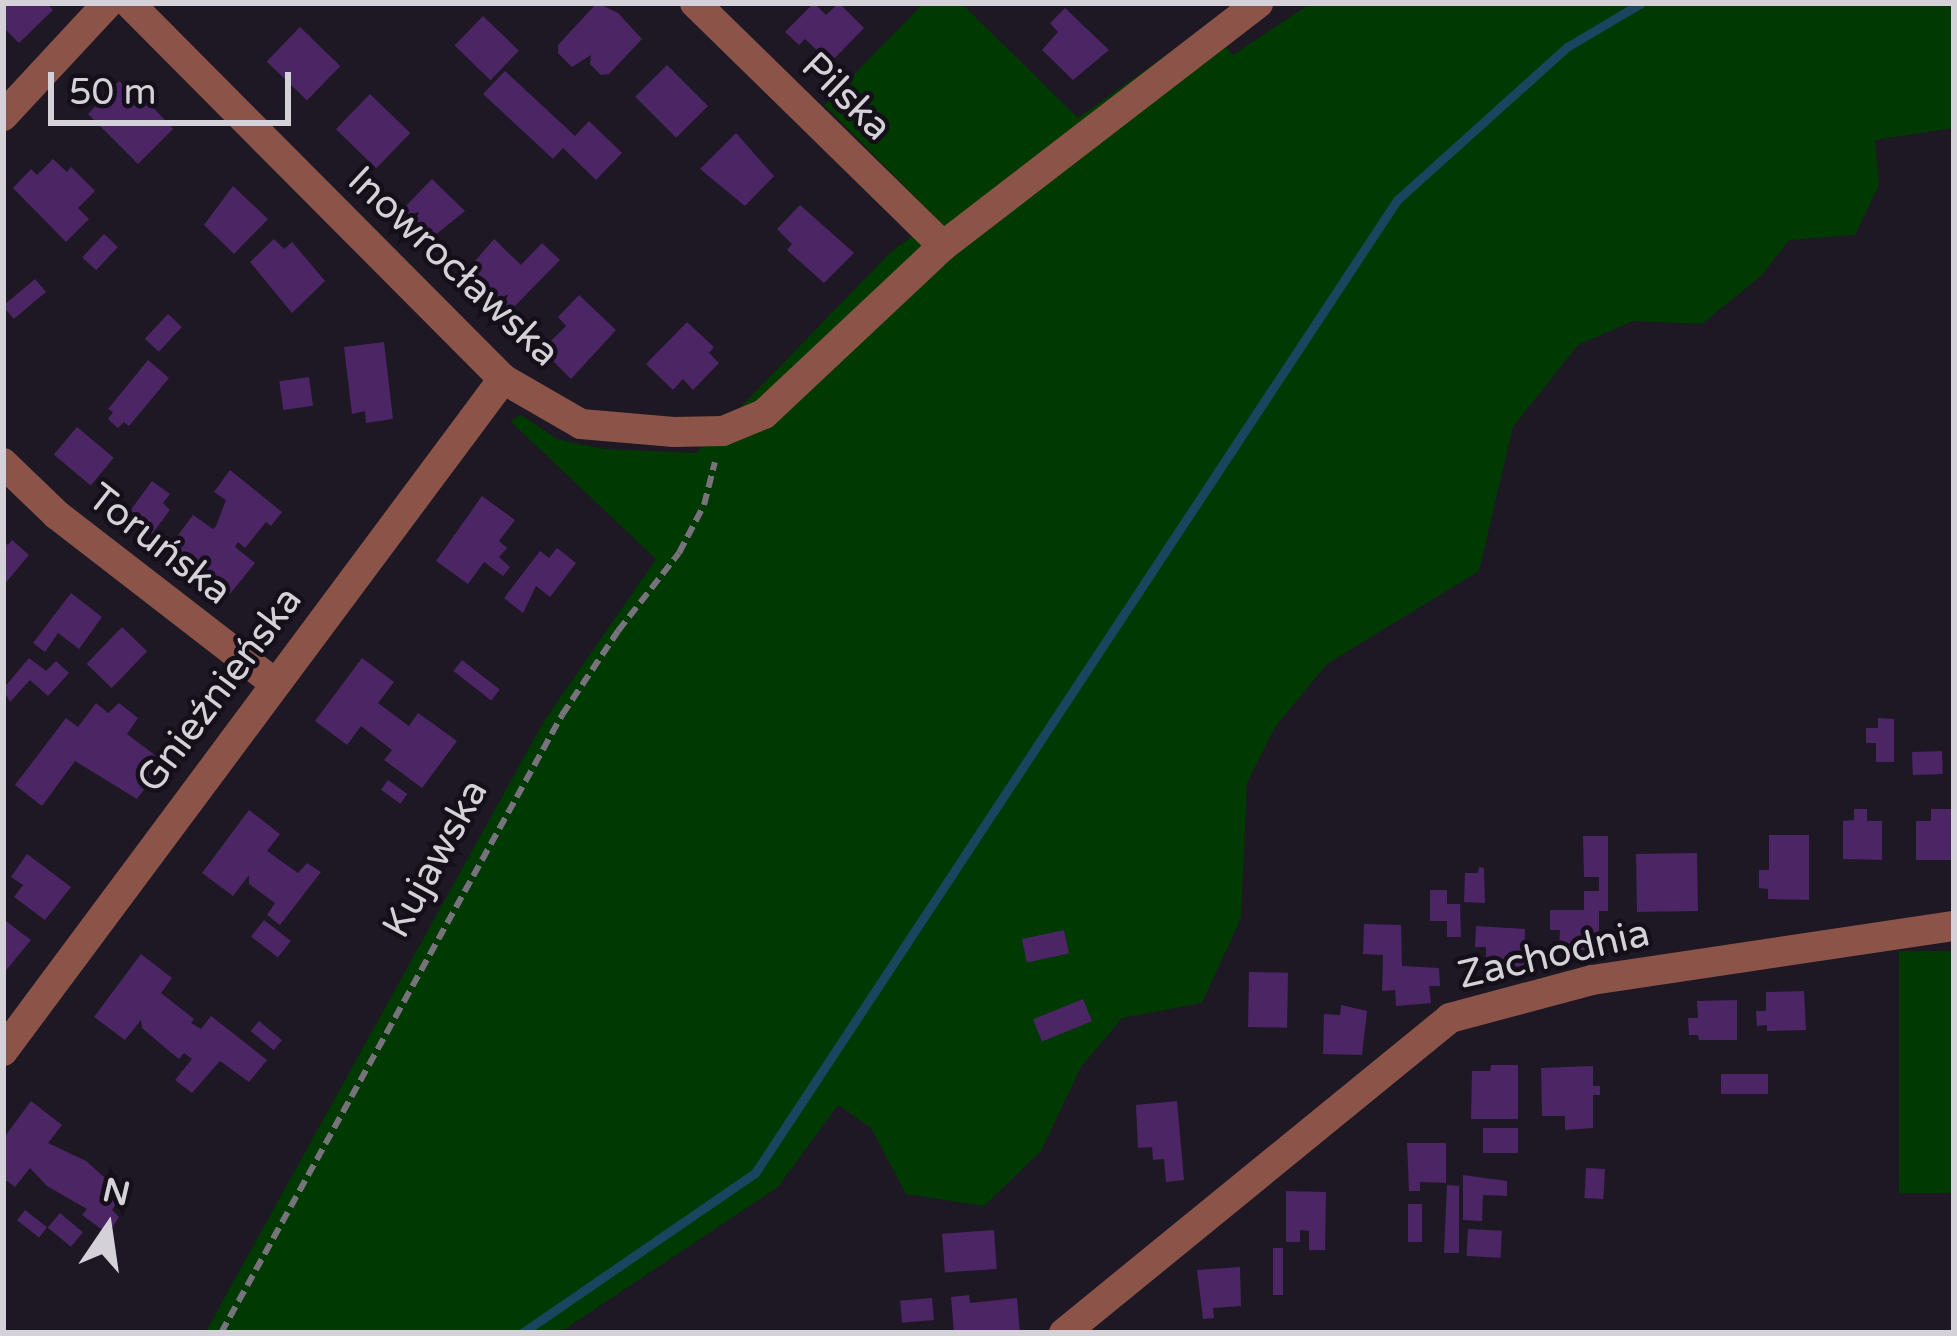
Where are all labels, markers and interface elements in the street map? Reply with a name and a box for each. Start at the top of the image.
street label: Pilska [791,43,901,151]
scale bar [54,48,297,122]
text: 50 m [69,71,157,114]
street label: Inowrocławska [338,157,568,377]
street label: Toruńska [78,475,240,615]
street label: Gnieźnieńska [128,578,312,802]
street label: Kujawska [373,772,499,946]
street label: Zachodnia [1454,910,1654,1000]
north arrow [48,1168,168,1288]
text: N [99,1170,134,1214]

